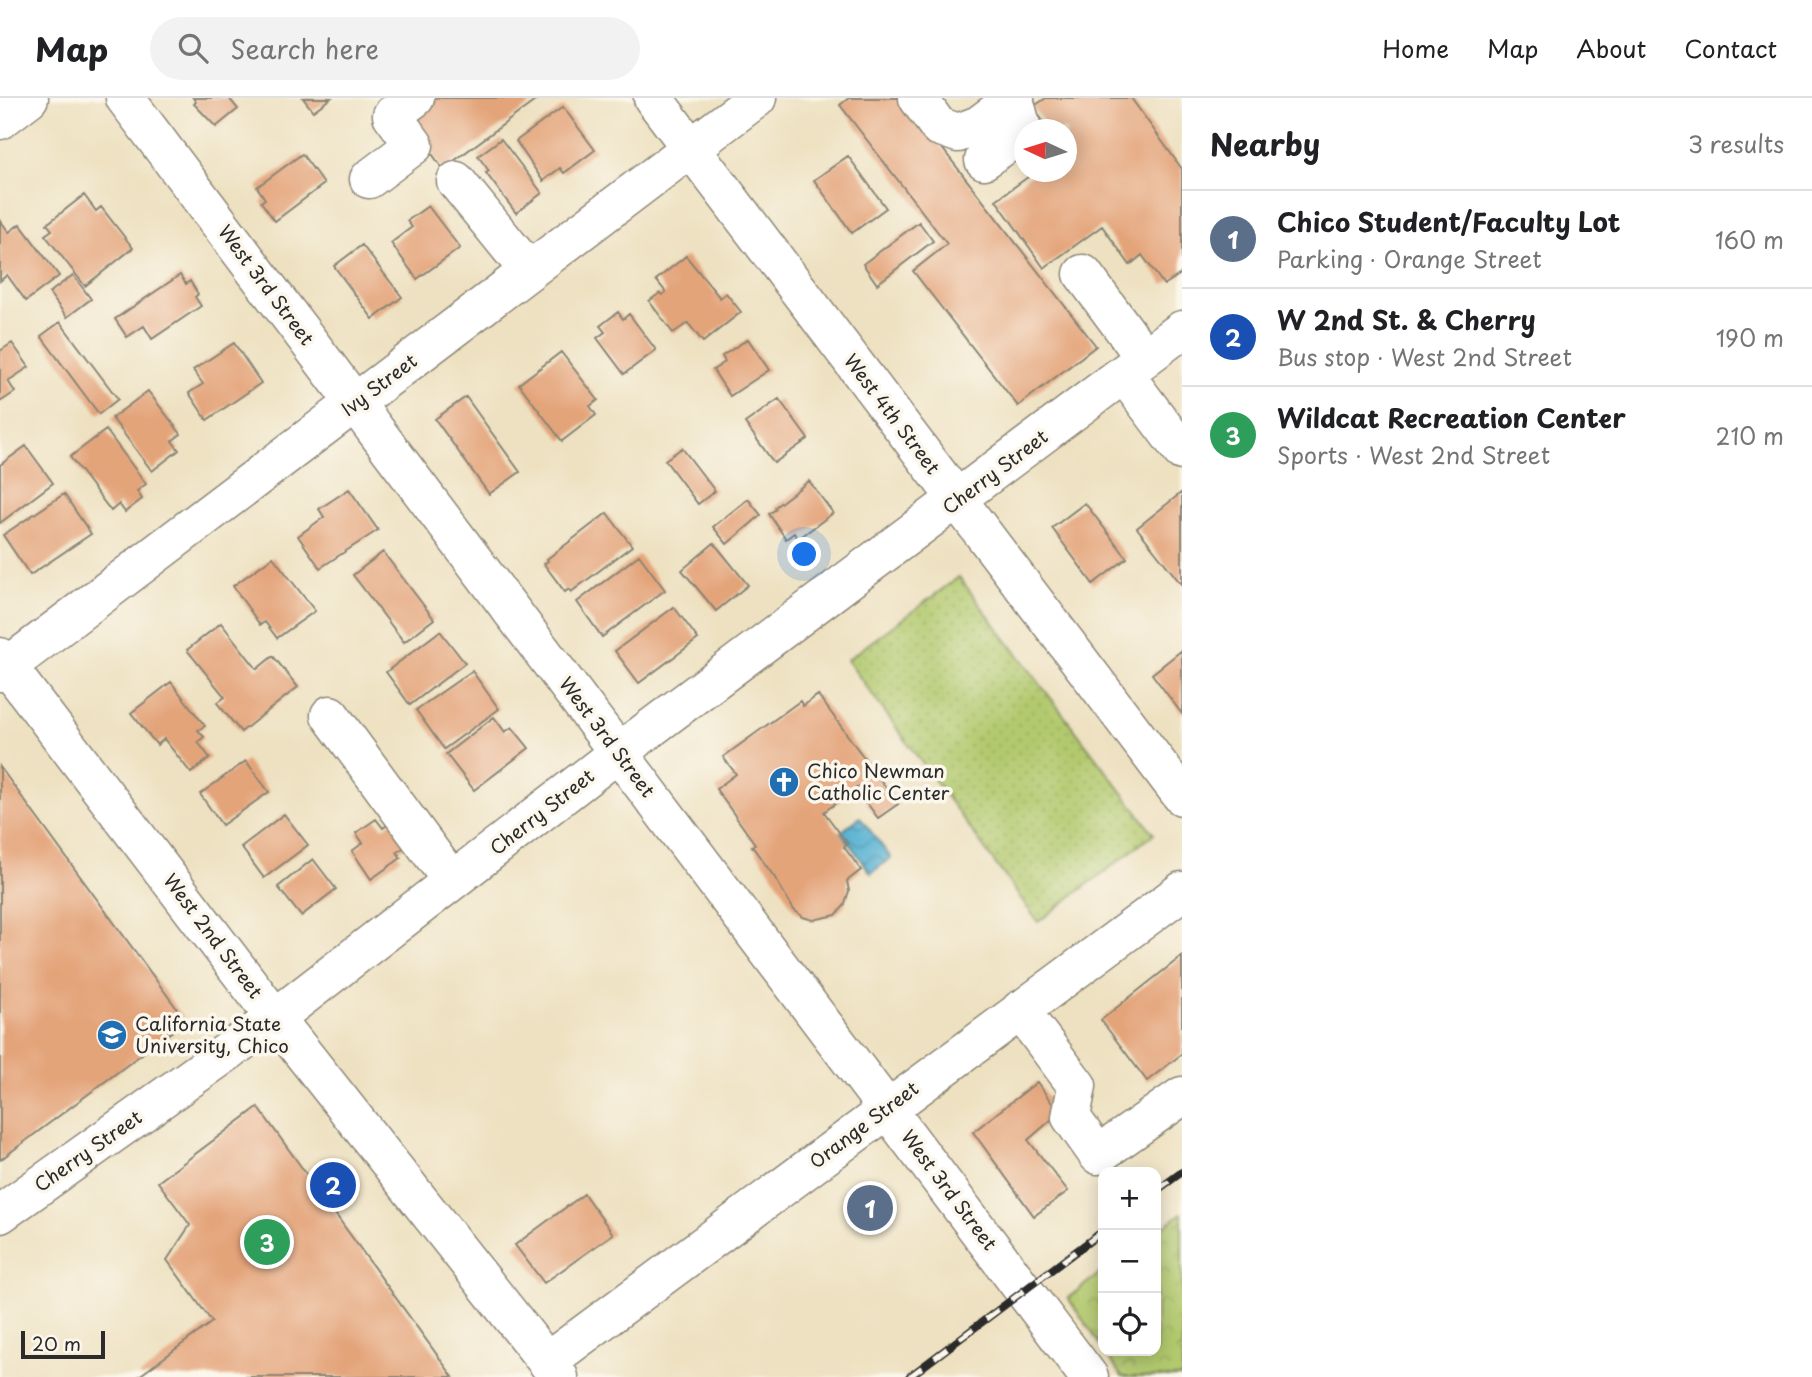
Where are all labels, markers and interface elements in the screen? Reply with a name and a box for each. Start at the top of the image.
search box [150,17,640,80]
text: Map [35,23,108,73]
icon: search [174,29,212,67]
text: Search here [230,29,379,68]
text: Home [1382,30,1449,66]
text: Map [1487,30,1538,66]
text: About [1576,30,1646,66]
text: Contact [1684,30,1777,66]
north arrow [1014,119,1077,182]
text: Nearby [1210,121,1320,166]
text: 3 results [1688,126,1784,161]
text: Chico Student/Faculty Lot [1277,202,1620,241]
street label: West 3rd Street [212,218,322,351]
text: 1 [1228,222,1239,257]
text: 160 m [1715,222,1784,257]
text: Parking · Orange Street [1277,241,1542,276]
text: W 2nd St. & Cherry [1277,300,1536,339]
text: 2 [1225,320,1241,355]
text: 190 m [1716,320,1784,355]
text: Bus stop · West 2nd Street [1277,339,1572,374]
street label: Ivy Street [335,346,422,422]
street label: West 4th Street [838,347,948,480]
text: Wildcat Recreation Center [1277,398,1626,437]
text: 3 [1225,418,1241,453]
text: 210 m [1716,418,1784,453]
street label: Cherry Street [936,422,1053,520]
text: Sports · West 2nd Street [1277,437,1550,472]
your location [787,537,821,571]
street label: West 3rd Street [553,670,663,803]
place label: Chico Newman Catholic Center [807,756,950,806]
street label: Cherry Street [483,761,600,861]
church icon: Chico Newman Catholic Center [767,765,801,799]
street label: West 2nd Street [158,867,270,1004]
place label: California State University, Chico [135,1009,289,1059]
school or university icon: California State University, Chico [95,1018,129,1052]
street label: Orange Street [803,1074,924,1175]
street label: Cherry Street [28,1102,147,1198]
street label: West 3rd Street [895,1123,1005,1256]
pin: 2 [310,1159,356,1211]
map controls [1098,1167,1161,1356]
button: + [1098,1167,1161,1230]
pin: 1 [847,1182,893,1234]
pin: 3 [244,1216,290,1268]
button: − [1098,1230,1161,1293]
button: locate [1098,1293,1161,1356]
scale bar [21,1328,105,1360]
text: 20 m [32,1329,81,1357]

